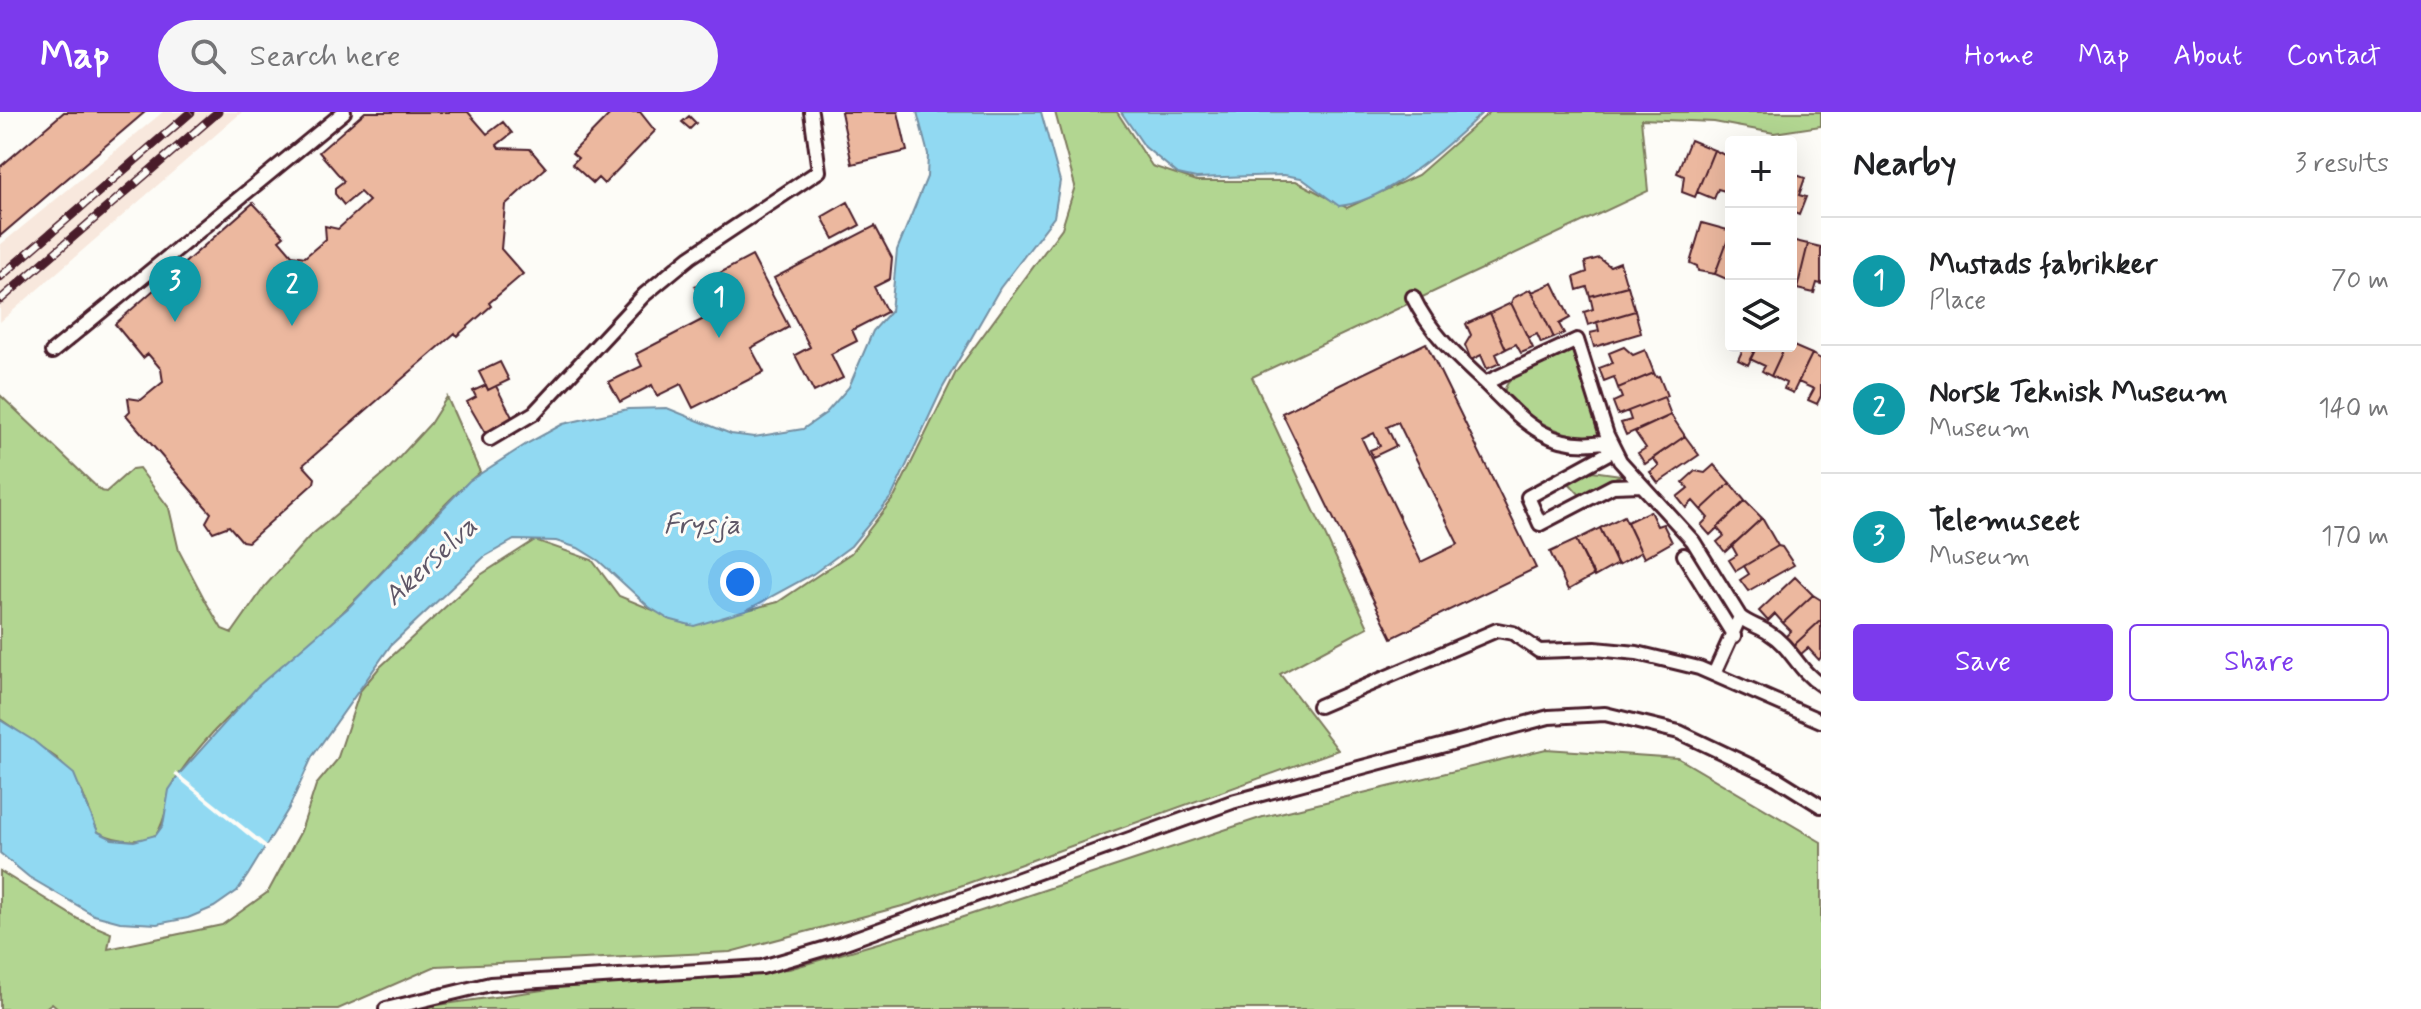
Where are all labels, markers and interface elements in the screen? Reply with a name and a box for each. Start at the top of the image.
search box [158,20,718,92]
text: Map [40,32,110,81]
icon: search [186,34,230,78]
text: Search here [250,37,401,76]
text: Home [1964,38,2034,75]
text: Map [2078,38,2129,75]
text: About [2173,38,2242,75]
text: Contact [2286,38,2381,75]
map controls [1725,136,1797,352]
button: + [1725,136,1797,208]
text: Nearby [1853,142,1957,187]
text: 3 results [2295,147,2389,181]
button: − [1725,208,1797,280]
text: Mustads fabrikker [1929,245,2157,284]
pin: 3 [149,256,201,322]
pin: 2 [266,260,318,326]
text: 1 [1873,264,1885,298]
text: 70 m [2331,264,2389,298]
pin: 1 [693,272,745,338]
button: layers [1725,280,1797,352]
text: Place [1929,284,1986,318]
text: Norsk Teknisk Museum [1929,373,2228,412]
text: 2 [1873,392,1885,426]
text: 140 m [2318,392,2389,426]
text: Museum [1929,412,2030,446]
text: Telemuseet [1929,501,2080,540]
water label: Frysja [663,507,741,544]
water label: Akerselva [376,509,486,615]
text: 3 [1873,520,1885,554]
text: 170 m [2321,520,2389,554]
text: Museum [1929,540,2030,574]
your location [720,562,760,602]
button: Save [1853,624,2113,701]
button: Share [2129,624,2389,701]

